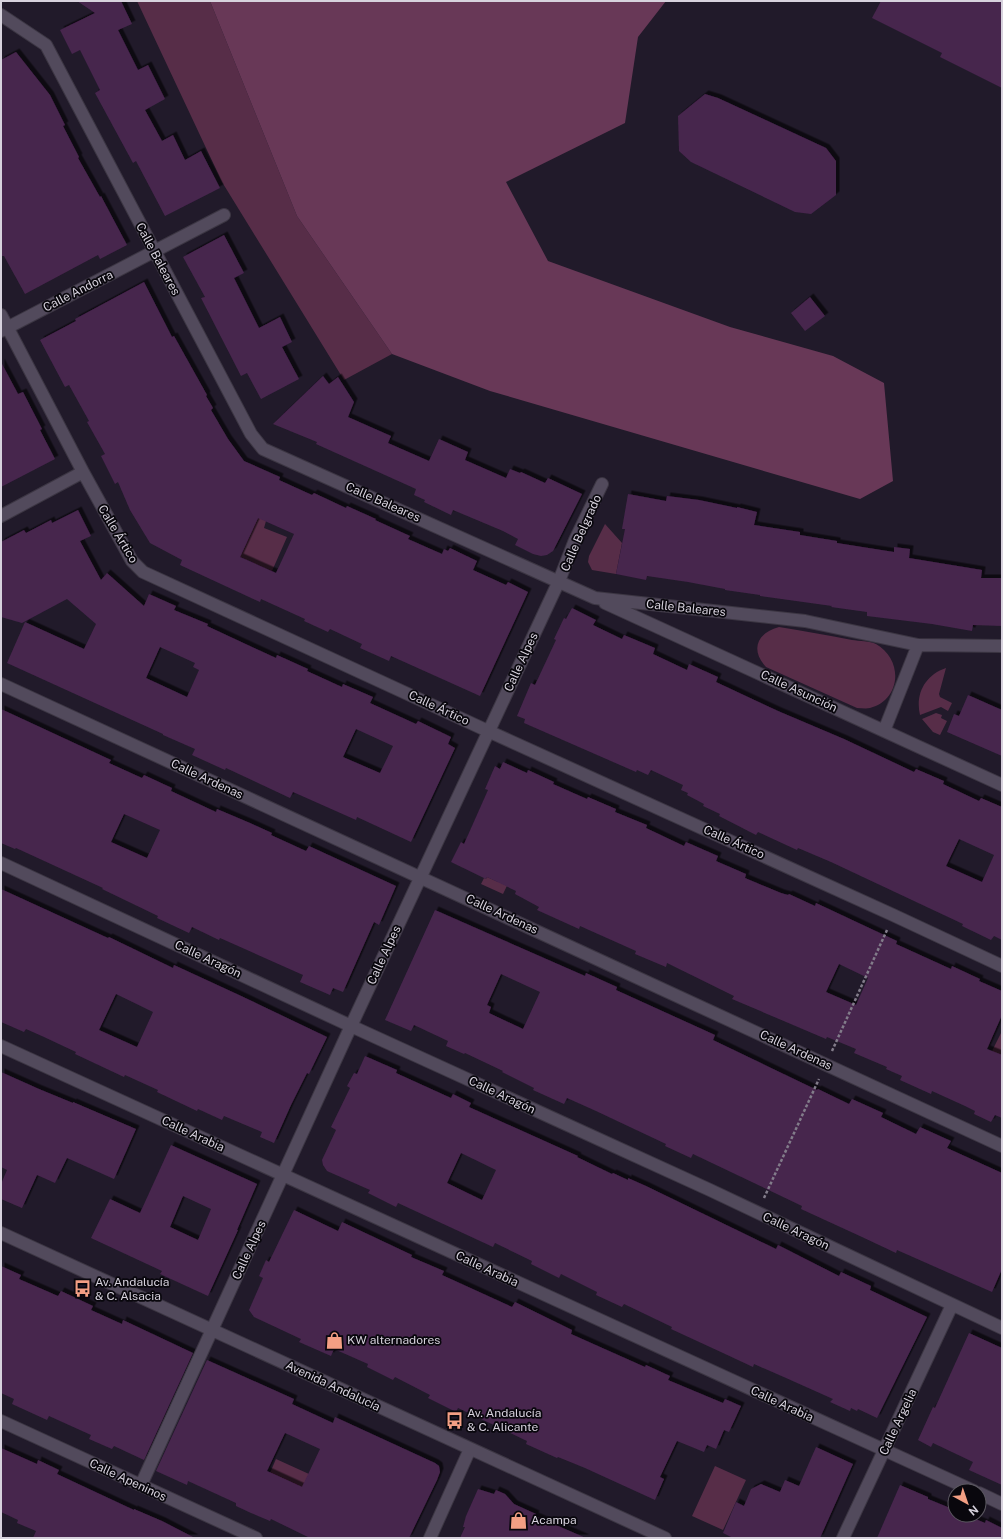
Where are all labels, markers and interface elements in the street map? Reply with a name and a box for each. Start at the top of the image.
street label: Calle Baleares [133,220,183,298]
street label: Calle Andorra [41,267,115,315]
street label: Calle Baleares [344,479,422,525]
street label: Calle Belgrado [558,492,604,574]
street label: Calle Ártico [95,502,141,566]
street label: Calle Baleares [645,597,727,619]
street label: Calle Alpes [501,630,541,694]
street label: Calle Asunción [759,667,840,715]
street label: Calle Ártico [407,688,472,728]
street label: Calle Ardenas [169,756,245,802]
street label: Calle Ártico [701,822,767,862]
street label: Calle Ardenas [464,891,540,937]
street label: Calle Alpes [364,923,404,987]
street label: Calle Aragón [172,937,244,981]
street label: Calle Ardenas [758,1027,834,1073]
street label: Calle Aragón [466,1073,538,1117]
street label: Calle Arabia [159,1113,227,1155]
street label: Calle Aragón [760,1209,832,1253]
street label: Calle Alpes [229,1218,269,1282]
street label: Calle Arabia [453,1248,521,1290]
place label: Av. Andalucía & C. Alsacia [95,1275,169,1303]
bus stop icon: Av. Andalucía & C. Alsacia [72,1279,92,1299]
shop icon: KW alternadores [324,1330,344,1350]
place label: KW alternadores [347,1333,440,1347]
street label: Avenida Andalucía [283,1358,383,1414]
street label: Calle Arabia [748,1383,816,1425]
street label: Calle Argelia [877,1387,919,1457]
place label: Av. Andalucía & C. Alicante [467,1406,541,1434]
bus stop icon: Av. Andalucía & C. Alicante [444,1410,464,1430]
street label: Calle Apeninos [87,1456,169,1504]
north arrow [947,1483,987,1523]
text: N [966,1503,981,1518]
shop icon: Acampa [508,1510,528,1530]
place label: Acampa [531,1513,577,1527]

